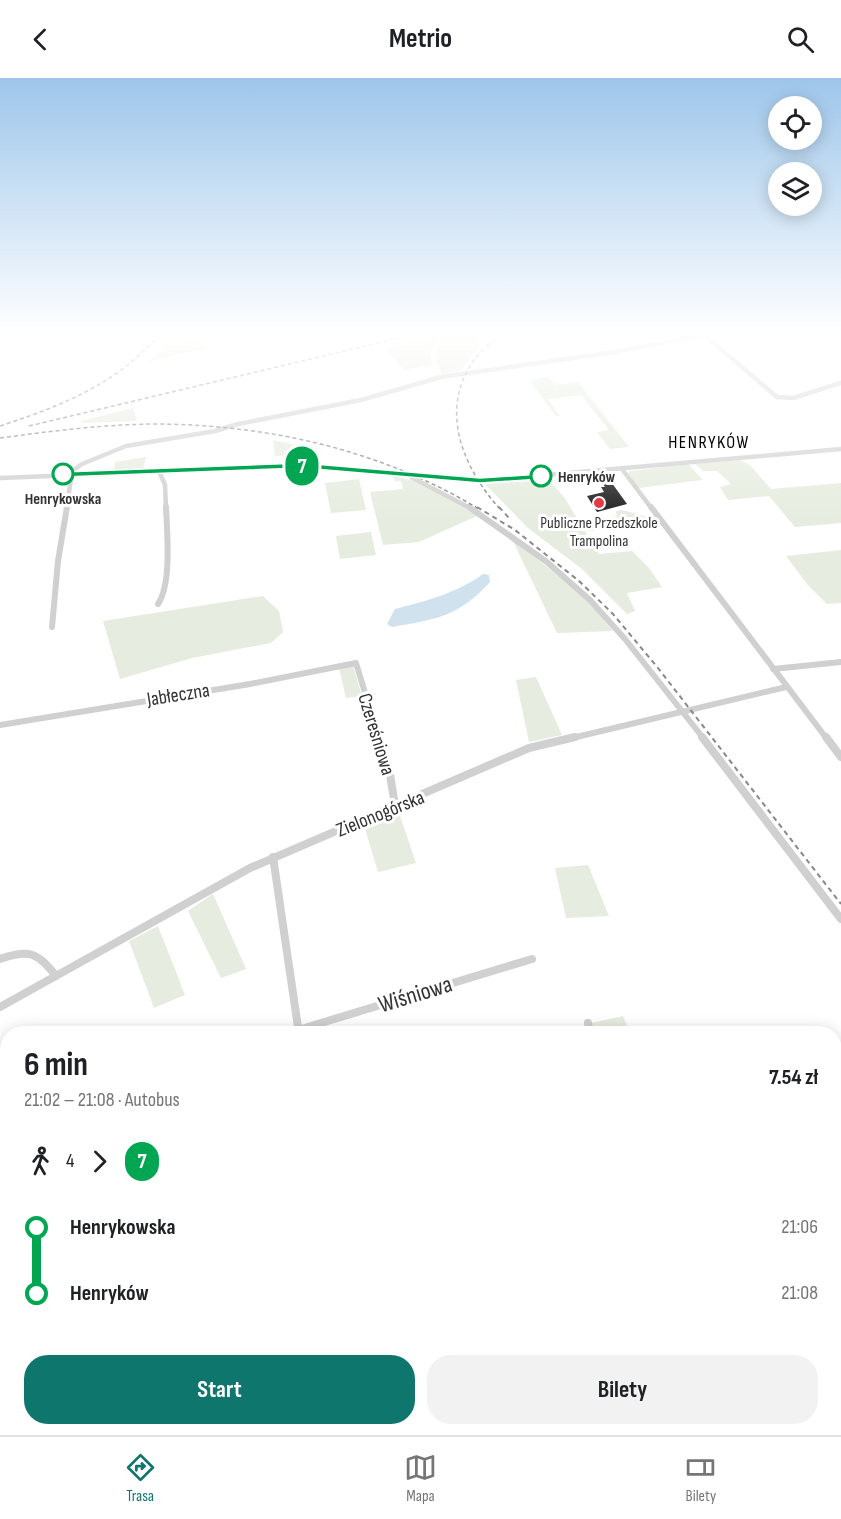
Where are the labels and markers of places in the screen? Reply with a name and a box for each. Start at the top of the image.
marker: Henrykowska [52,463,74,485]
marker: Henryków [530,465,552,487]
place label: Henryków [558,468,616,487]
place label: Henrykowska [25,490,101,509]
marker: Publiczne Przedszkole Trampolina [592,496,606,510]
place label: Publiczne Przedszkole Trampolina [540,514,658,551]

